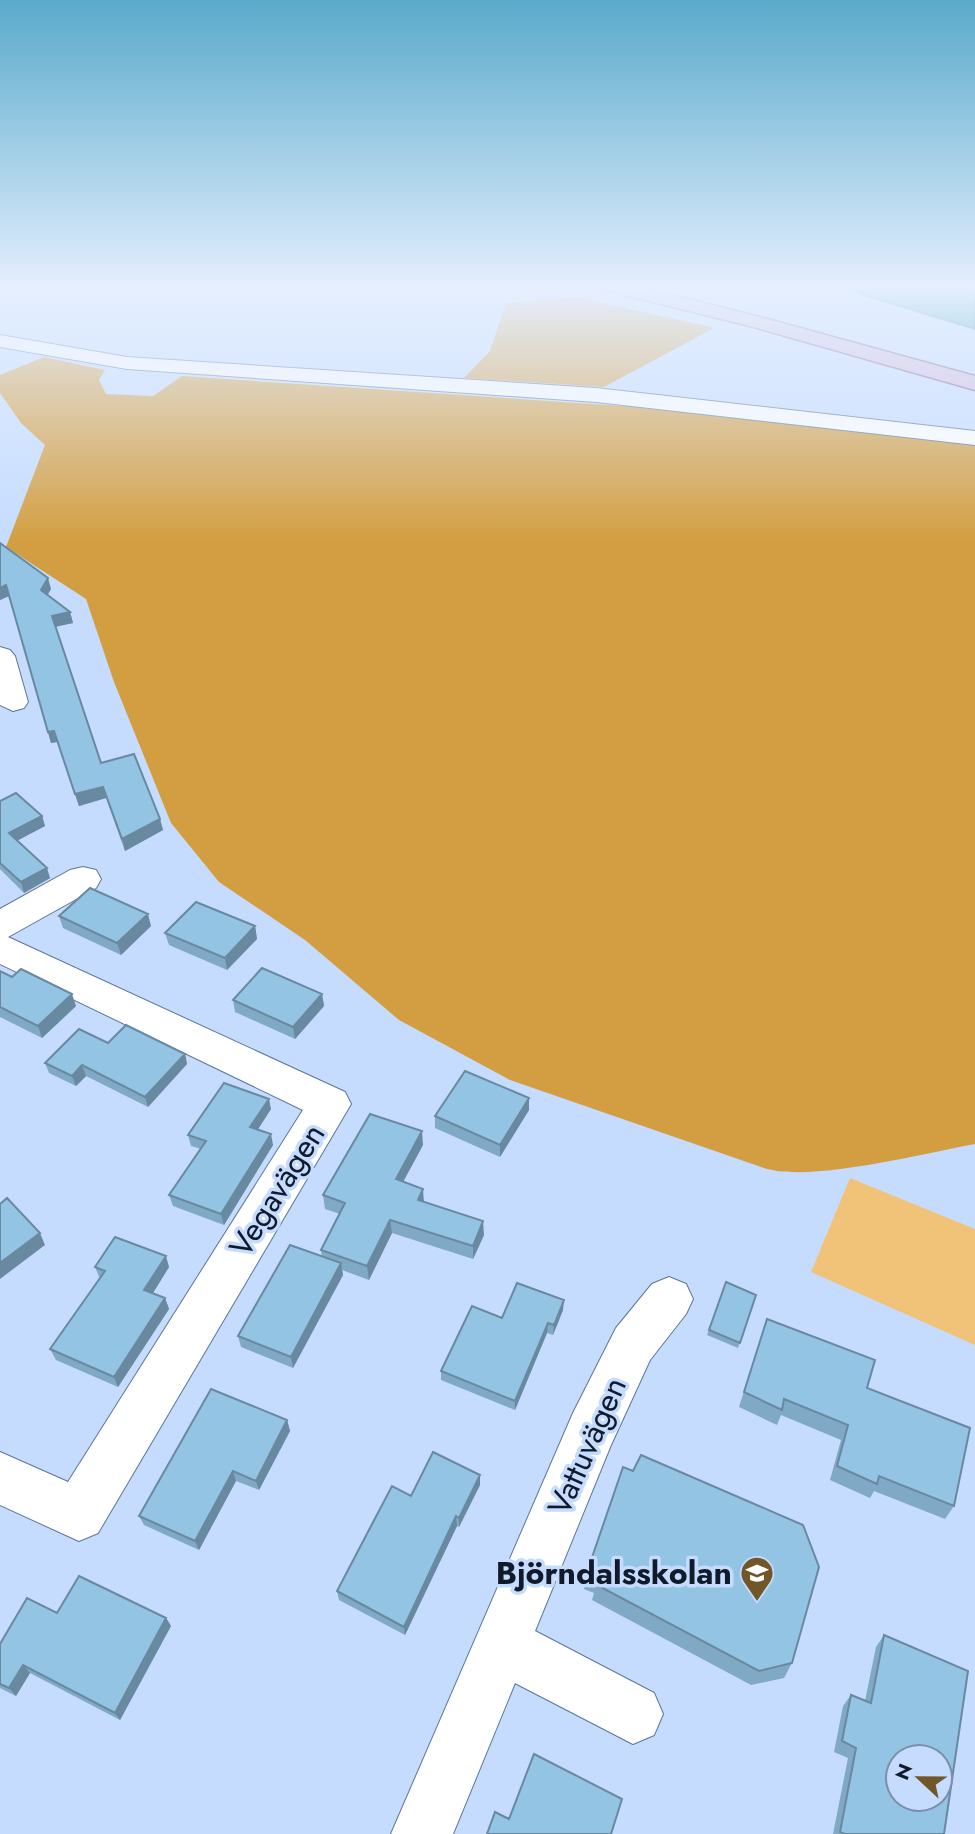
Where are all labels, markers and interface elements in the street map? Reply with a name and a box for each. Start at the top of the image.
street label: Vegavägen [218,1114,336,1266]
street label: Vattuvägen [536,1370,638,1522]
place label: Björndalsskolan [496,1550,732,1596]
school or university icon: Björndalsskolan [738,1554,776,1603]
north arrow [884,1743,954,1813]
text: N [888,1760,919,1784]

